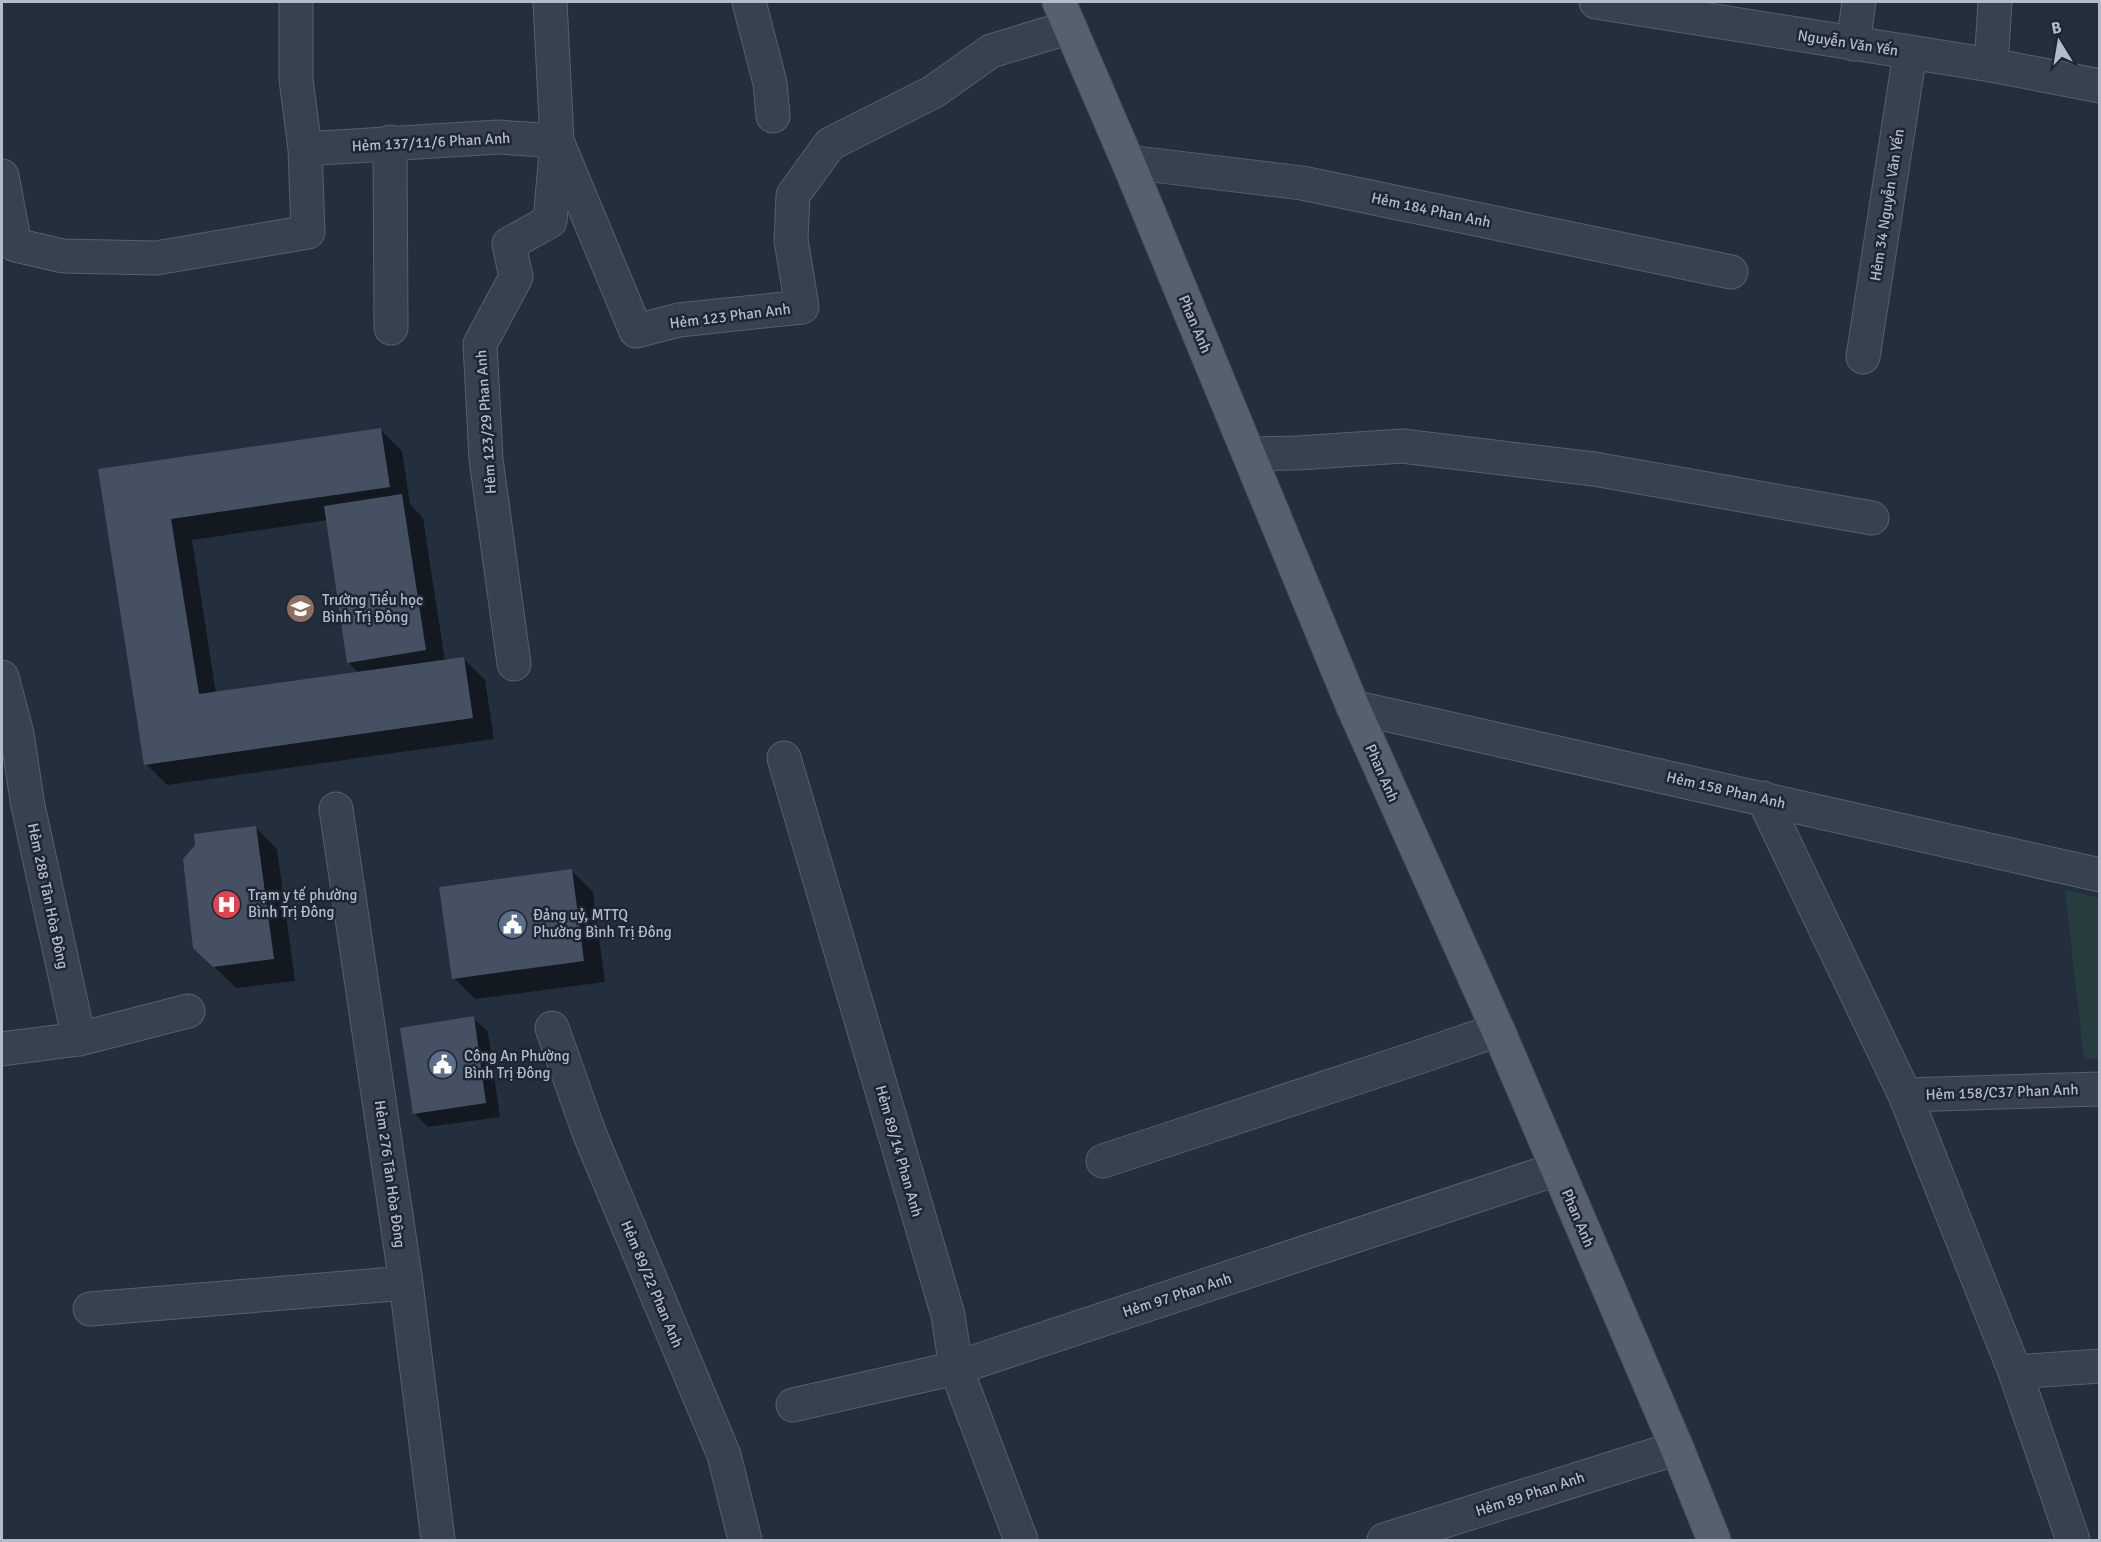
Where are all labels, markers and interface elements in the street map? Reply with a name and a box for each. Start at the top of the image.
north arrow [2029,12,2089,72]
text: B [2050,17,2063,39]
street label: Nguyễn Văn Yến [1796,25,1900,60]
street label: Hẻm 34 Nguyễn Văn Yến [1865,127,1908,282]
street label: Hẻm 137/11/6 Phan Anh [351,129,511,155]
street label: Hẻm 184 Phan Anh [1370,189,1492,231]
street label: Phan Anh [1175,292,1215,356]
street label: Hẻm 123 Phan Anh [668,300,792,332]
street label: Hẻm 123/29 Phan Anh [472,349,500,495]
place label: Trường Tiểu học Bình Trị Đông [322,591,423,626]
school or university icon: Trường Tiểu học Bình Trị Đông [285,593,317,625]
street label: Phan Anh [1361,741,1403,805]
street label: Hẻm 158 Phan Anh [1665,768,1787,812]
street label: Hẻm 288 Tân Hòa Đông [24,821,72,971]
place label: Trạm y tế phường Bình Trị Đông [248,886,358,921]
hospital icon: Trạm y tế phường Bình Trị Đông [211,888,243,920]
place label: Đảng uỷ, MTTQ Phường Bình Trị Đông [533,906,672,941]
public building icon: Đảng uỷ, MTTQ Phường Bình Trị Đông [496,908,528,940]
place label: Công An Phường Bình Trị Đông [464,1047,570,1082]
public building icon: Công An Phường Bình Trị Đông [427,1049,459,1081]
street label: Hẻm 158/C37 Phan Anh [1925,1080,2079,1104]
street label: Hẻm 89/14 Phan Anh [872,1083,926,1219]
street label: Hẻm 276 Tân Hòa Đông [371,1099,409,1249]
street label: Phan Anh [1558,1186,1598,1250]
street label: Hẻm 89/22 Phan Anh [617,1218,687,1350]
street label: Hẻm 97 Phan Anh [1120,1269,1234,1321]
street label: Hẻm 89 Phan Anh [1473,1468,1587,1520]

